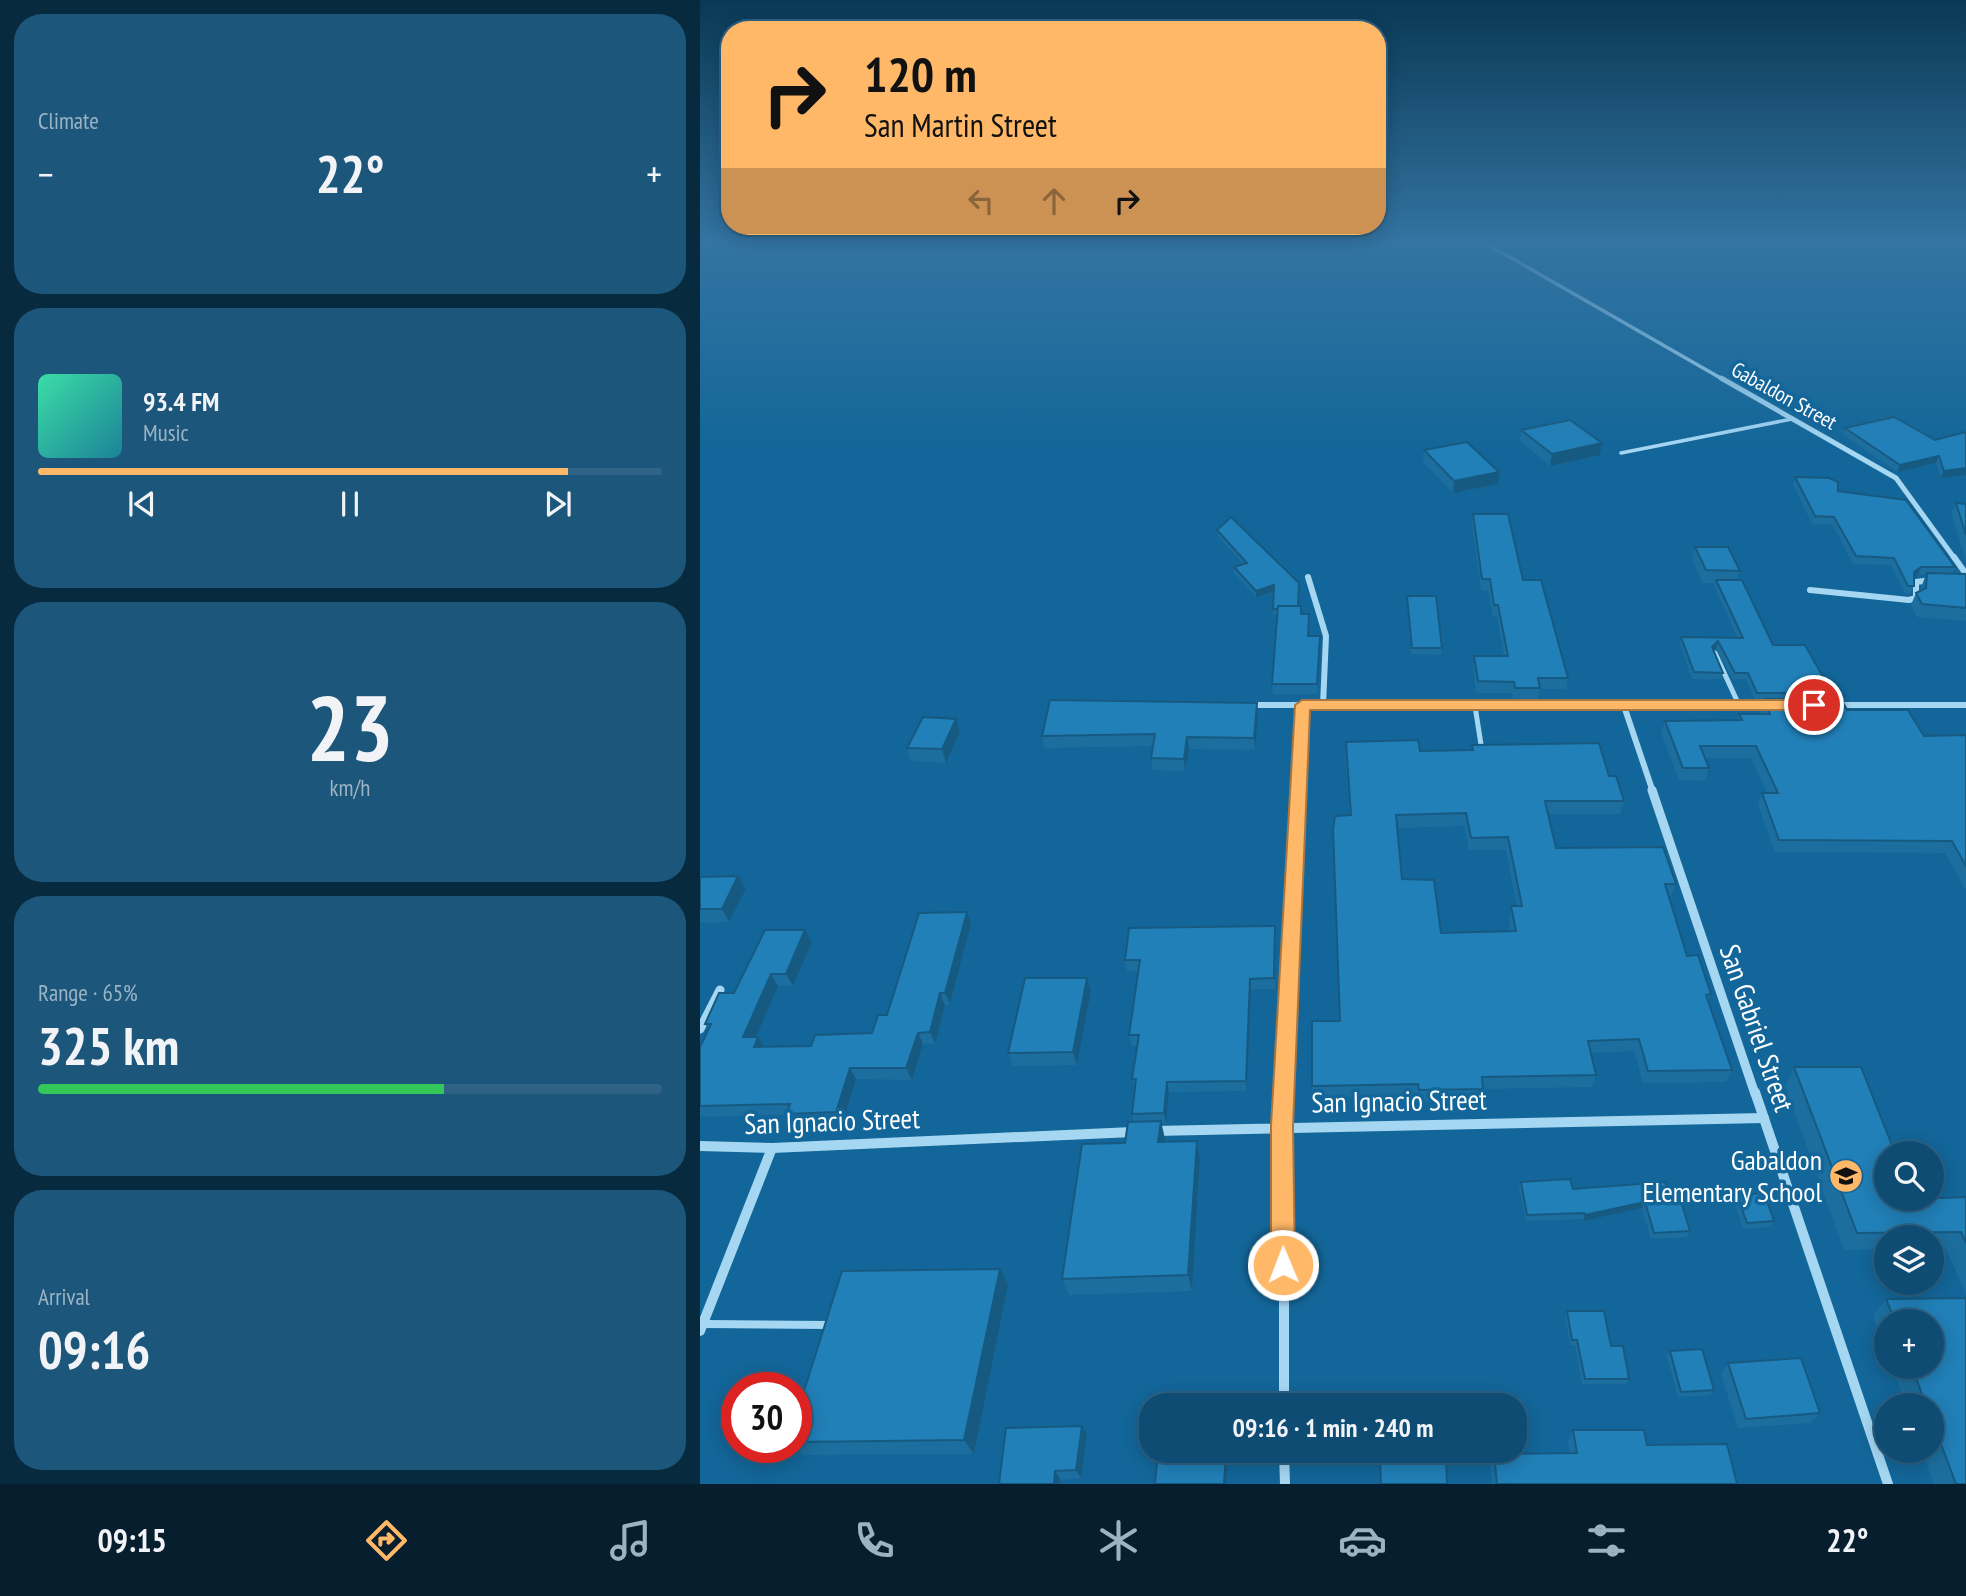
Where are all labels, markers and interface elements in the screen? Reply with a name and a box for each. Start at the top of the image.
text: 120 m [864,42,977,106]
icon: right [749,49,840,140]
text: San Martin Street [864,104,1057,146]
text: Climate [38,106,99,135]
text: 22° [316,140,384,207]
text: − [38,149,54,198]
text: + [646,149,662,198]
icon: left [962,182,1000,220]
icon: ahead [1035,182,1073,220]
icon: right [1108,182,1146,220]
street label: Gabaldon Street [1727,356,1842,436]
text: 93.4 FM [143,385,219,418]
text: Music [143,418,189,447]
icon: previous [123,485,161,523]
icon: pause [331,485,369,523]
icon: next [539,485,577,523]
text: 23 [307,668,394,786]
pin [1784,675,1844,735]
icon: arrive [1795,686,1833,724]
text: km/h [330,773,370,802]
street label: San Gabriel Street [1712,939,1803,1117]
text: Range · 65% [38,978,138,1007]
text: 325 km [38,1012,179,1079]
street label: San Ignacio Street [1311,1080,1487,1121]
street label: San Ignacio Street [744,1099,921,1142]
place label: Gabaldon Elementary School [1643,1141,1822,1210]
map controls [1874,1141,1944,1463]
button: search [1874,1141,1944,1211]
school or university icon: Gabaldon Elementary School [1827,1157,1865,1195]
button: layers [1874,1225,1944,1295]
position arrow [1246,1228,1320,1302]
text: Arrival [38,1282,90,1311]
button: + [1874,1309,1944,1379]
text: 09:16 [38,1316,150,1383]
speed limit sign: 30 [721,1372,812,1463]
button: − [1874,1393,1944,1463]
text: 09:16 · 1 min · 240 m [1233,1411,1433,1444]
icon: directions [362,1516,411,1565]
icon: music [606,1516,655,1565]
icon: phone [850,1516,899,1565]
icon: climate [1094,1516,1143,1565]
icon: car [1338,1516,1387,1565]
icon: filters [1582,1516,1631,1565]
text: 09:15 [98,1519,167,1561]
text: 22° [1826,1519,1868,1561]

